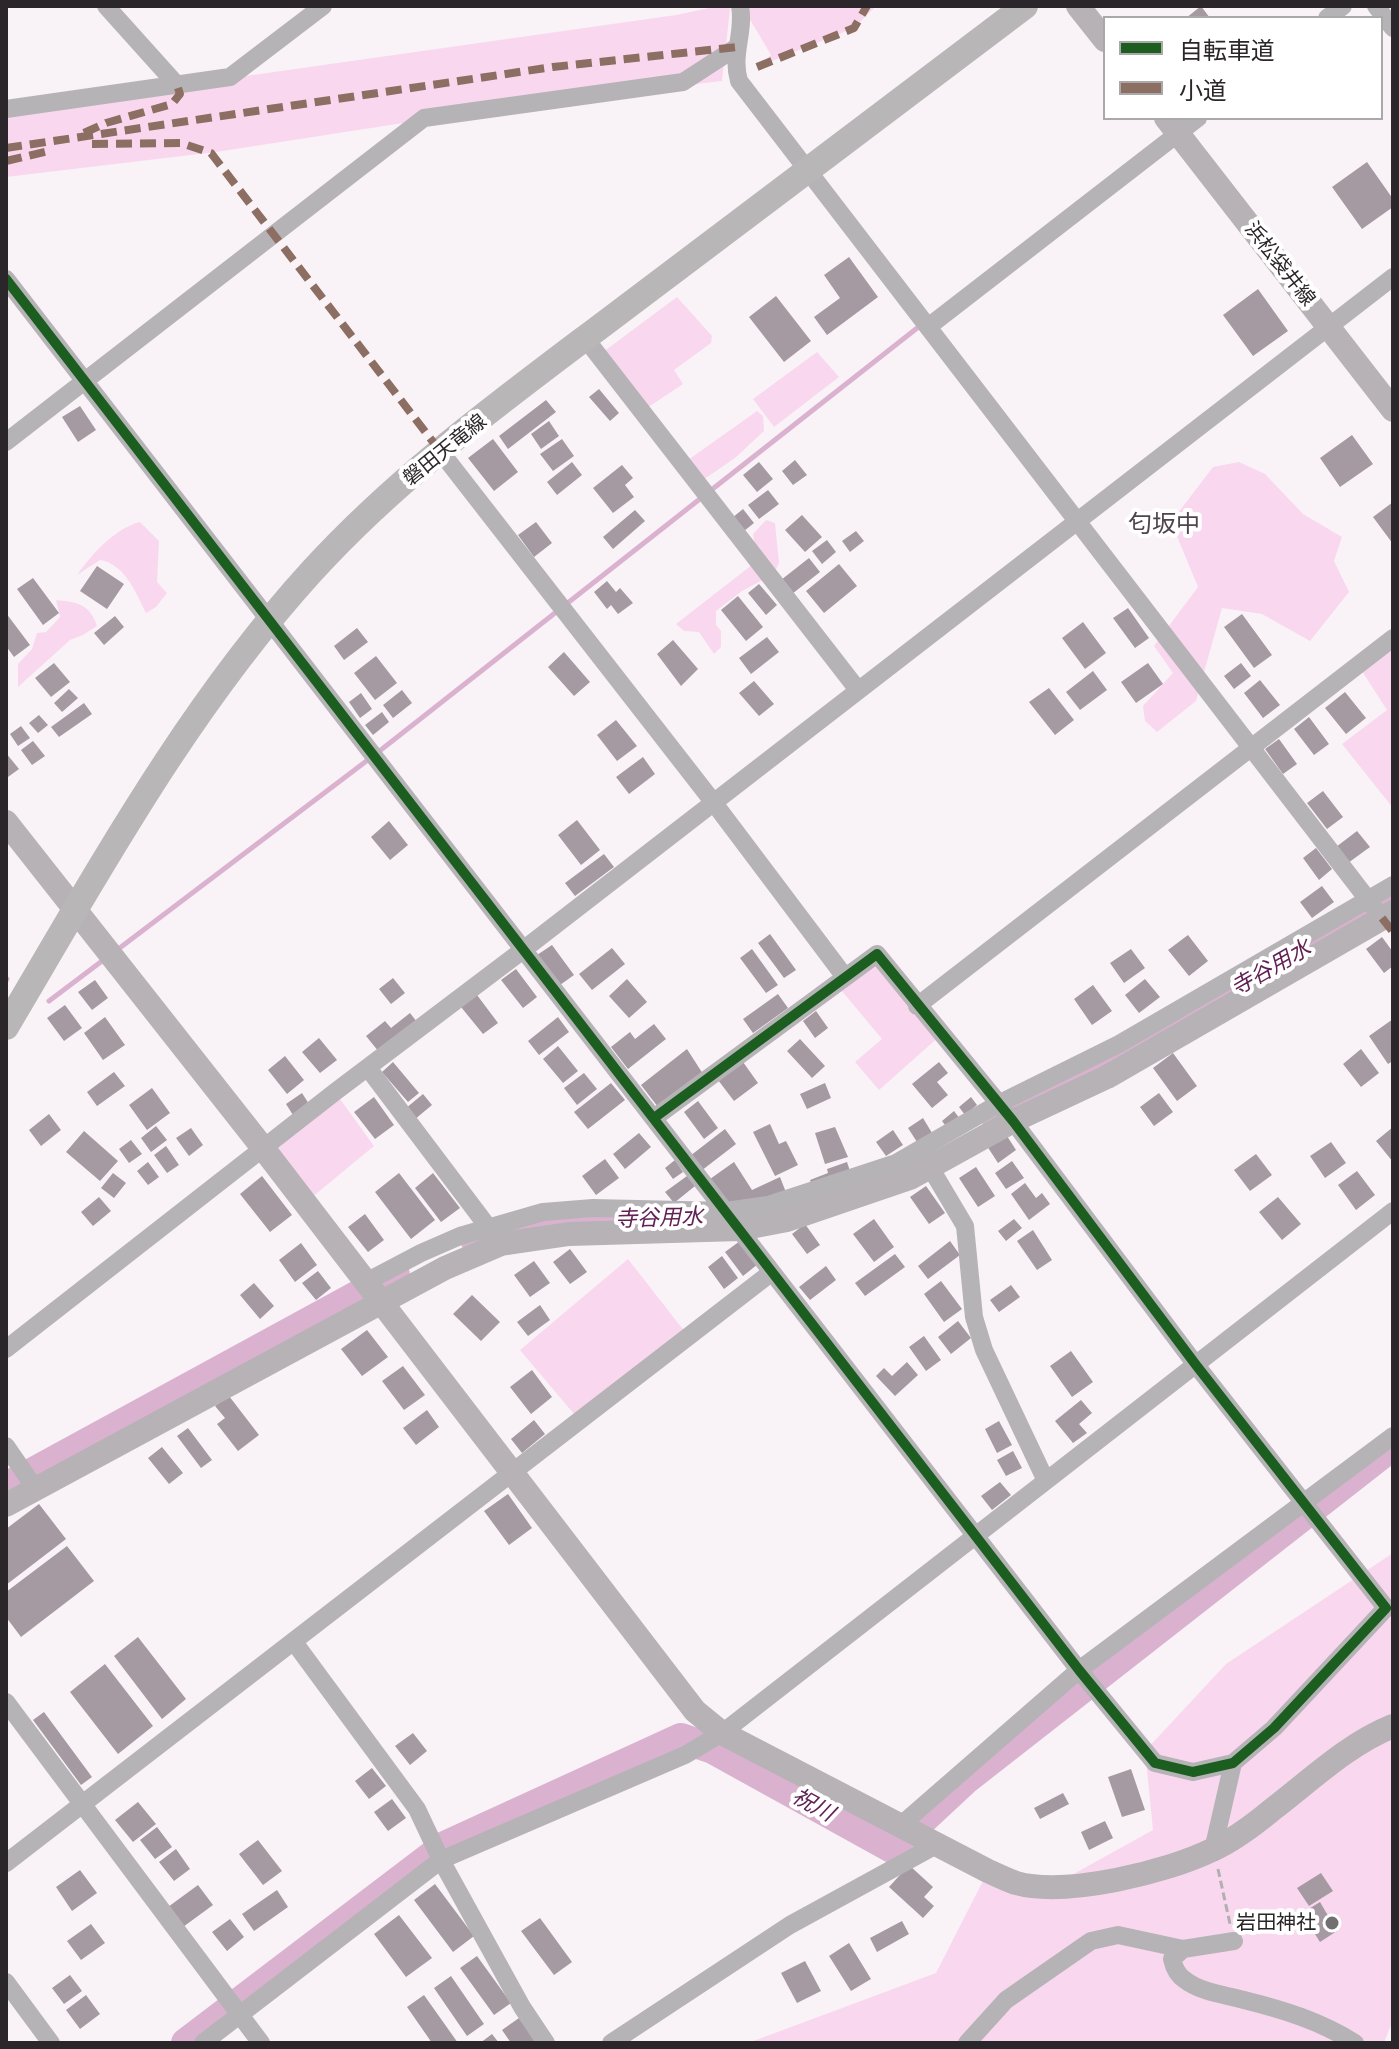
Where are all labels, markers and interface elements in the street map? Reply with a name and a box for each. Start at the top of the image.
legend [1103,16,1383,120]
text: 自転車道 [1179,37,1275,64]
text: 小道 [1179,77,1227,104]
street label: 浜松袋井線 [1240,217,1320,311]
street label: 磐田天竜線 [399,409,491,491]
district label: 匂坂中 [1128,510,1200,538]
water label: 寺谷用水 [1226,935,1316,1001]
water label: 寺谷用水 [615,1203,703,1233]
water label: 祝川 [787,1783,839,1827]
place label: 岩田神社 [1236,1911,1316,1935]
marker: 岩田神社 [1323,1914,1341,1932]

